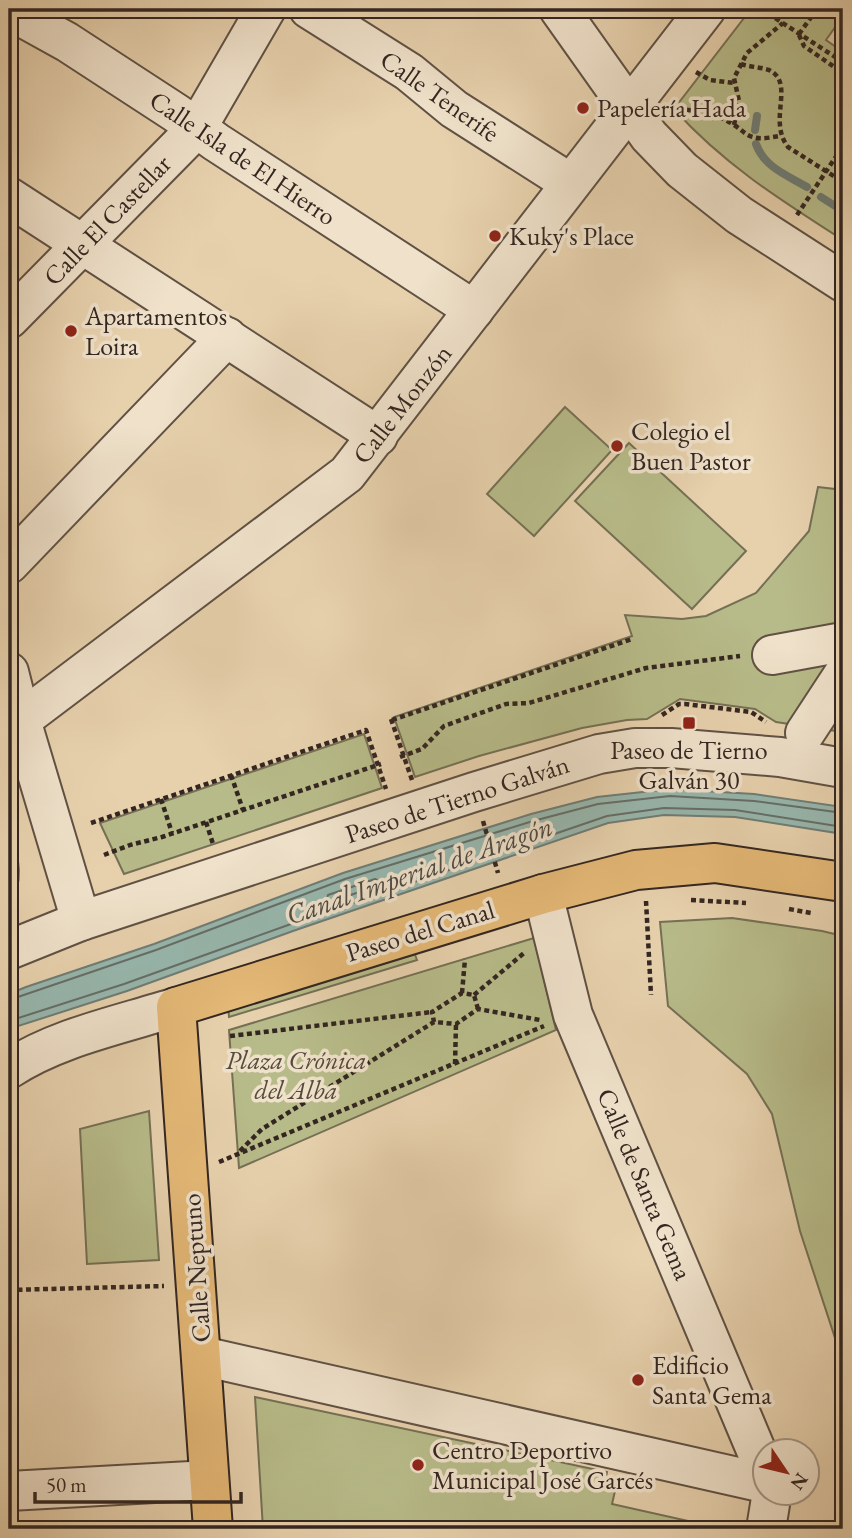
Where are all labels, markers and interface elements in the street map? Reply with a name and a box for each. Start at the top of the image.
street label: Calle Tenerife [374,42,506,150]
street label: Calle Isla de El Hierro [143,83,343,233]
place label: Papelería Hada [597,91,747,125]
marker: Papelería Hada [575,100,591,116]
street label: Calle El Castellar [36,147,178,293]
place label: Kuky's Place [509,219,634,253]
marker: Kuky's Place [487,228,503,244]
place label: Apartamentos Loira [84,299,227,363]
marker: Apartamentos Loira [63,323,79,339]
street label: Calle Monzón [345,337,459,471]
place label: Colegio el Buen Pastor [631,414,751,478]
marker: Colegio el Buen Pastor [609,438,625,454]
marker: Paseo de Tierno Galván 30 [681,715,697,731]
place label: Paseo de Tierno Galván 30 [610,733,768,797]
street label: Paseo de Tierno Galván [341,747,573,851]
water label: Canal Imperial de Aragón [281,807,557,933]
street label: Paseo del Canal [342,892,498,970]
park label: Plaza Crónica del Alba [226,1043,366,1107]
street label: Calle de Santa Gema [589,1083,701,1285]
street label: Calle Neptuno [174,1192,218,1344]
place label: Edificio Santa Gema [652,1348,772,1412]
marker: Edificio Santa Gema [630,1372,646,1388]
place label: Centro Deportivo Municipal José Garcés [432,1433,653,1497]
north arrow [750,1436,820,1506]
marker: Centro Deportivo Municipal José Garcés [410,1457,426,1473]
scale bar [35,1461,242,1505]
text: N [785,1468,814,1495]
text: 50 m [46,1471,87,1498]

